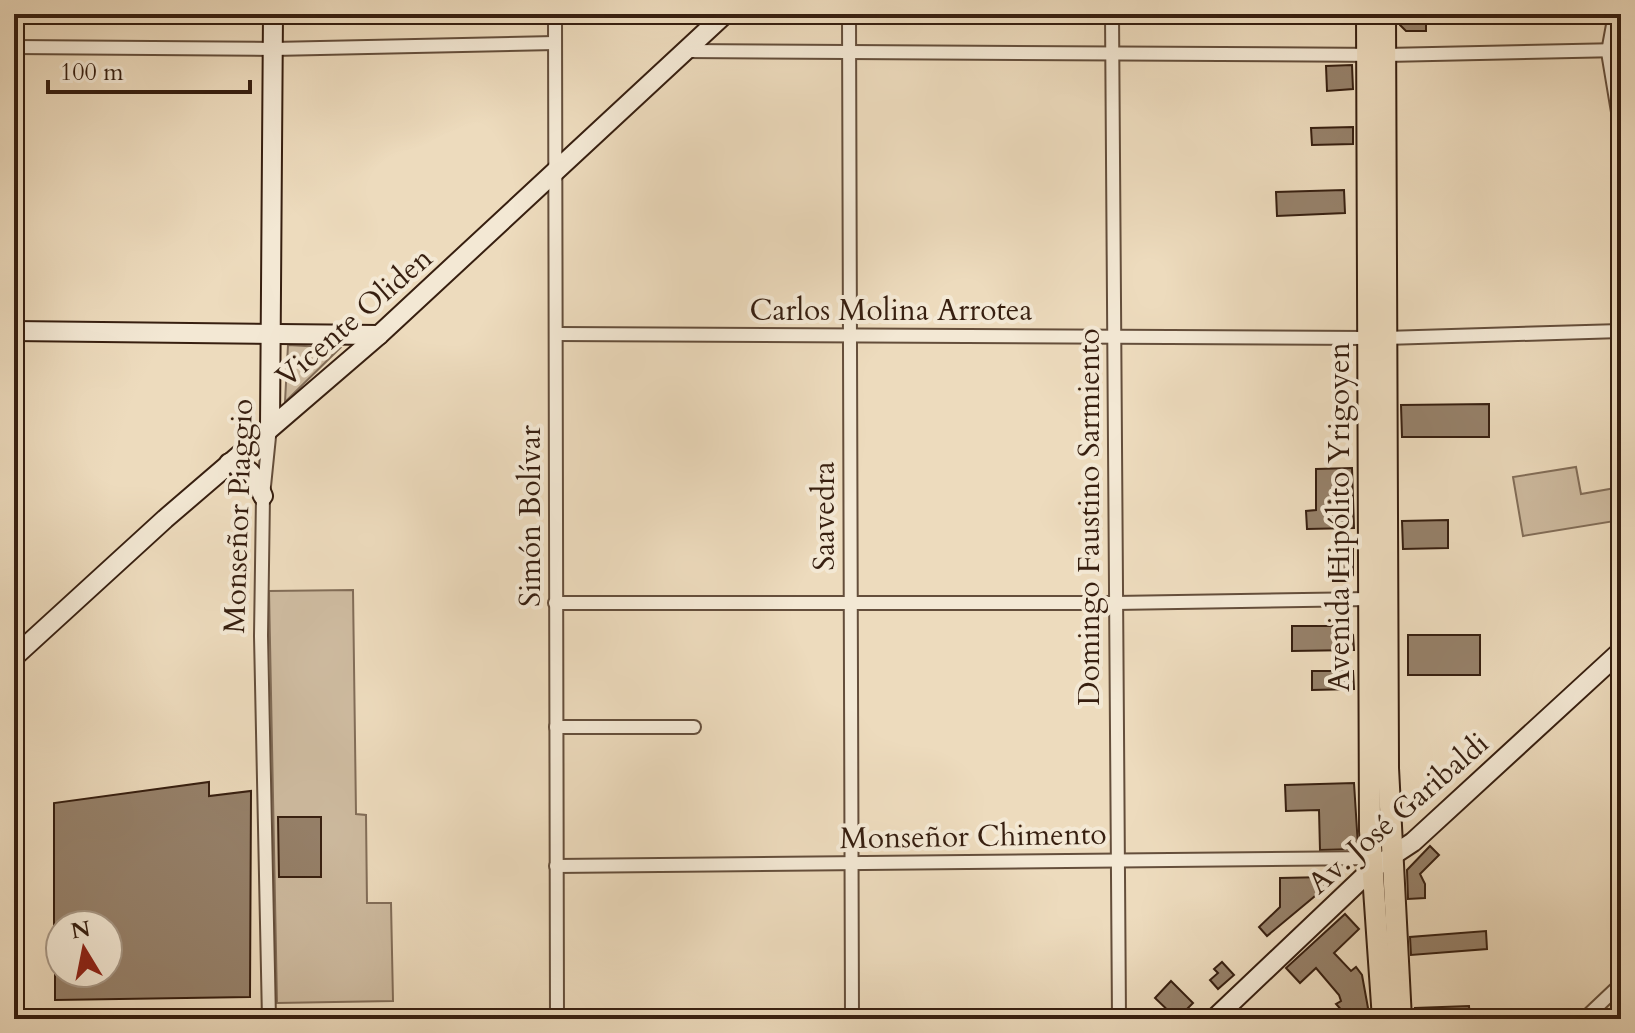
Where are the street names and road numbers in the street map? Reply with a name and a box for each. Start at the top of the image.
street label: Vicente Oliden [267,238,441,397]
street label: Carlos Molina Arrotea [750,290,1032,331]
street label: Domingo Faustino Sarmiento [1069,328,1110,706]
street label: Avenida Hipólito Yrigoyen [1319,342,1360,692]
street label: Monseñor Piaggio [214,398,263,634]
street label: Simón Bolívar [510,425,551,607]
street label: Saavedra [804,461,845,571]
street label: Av. José Garibaldi [1299,723,1498,903]
street label: Monseñor Chimento [839,814,1107,859]

